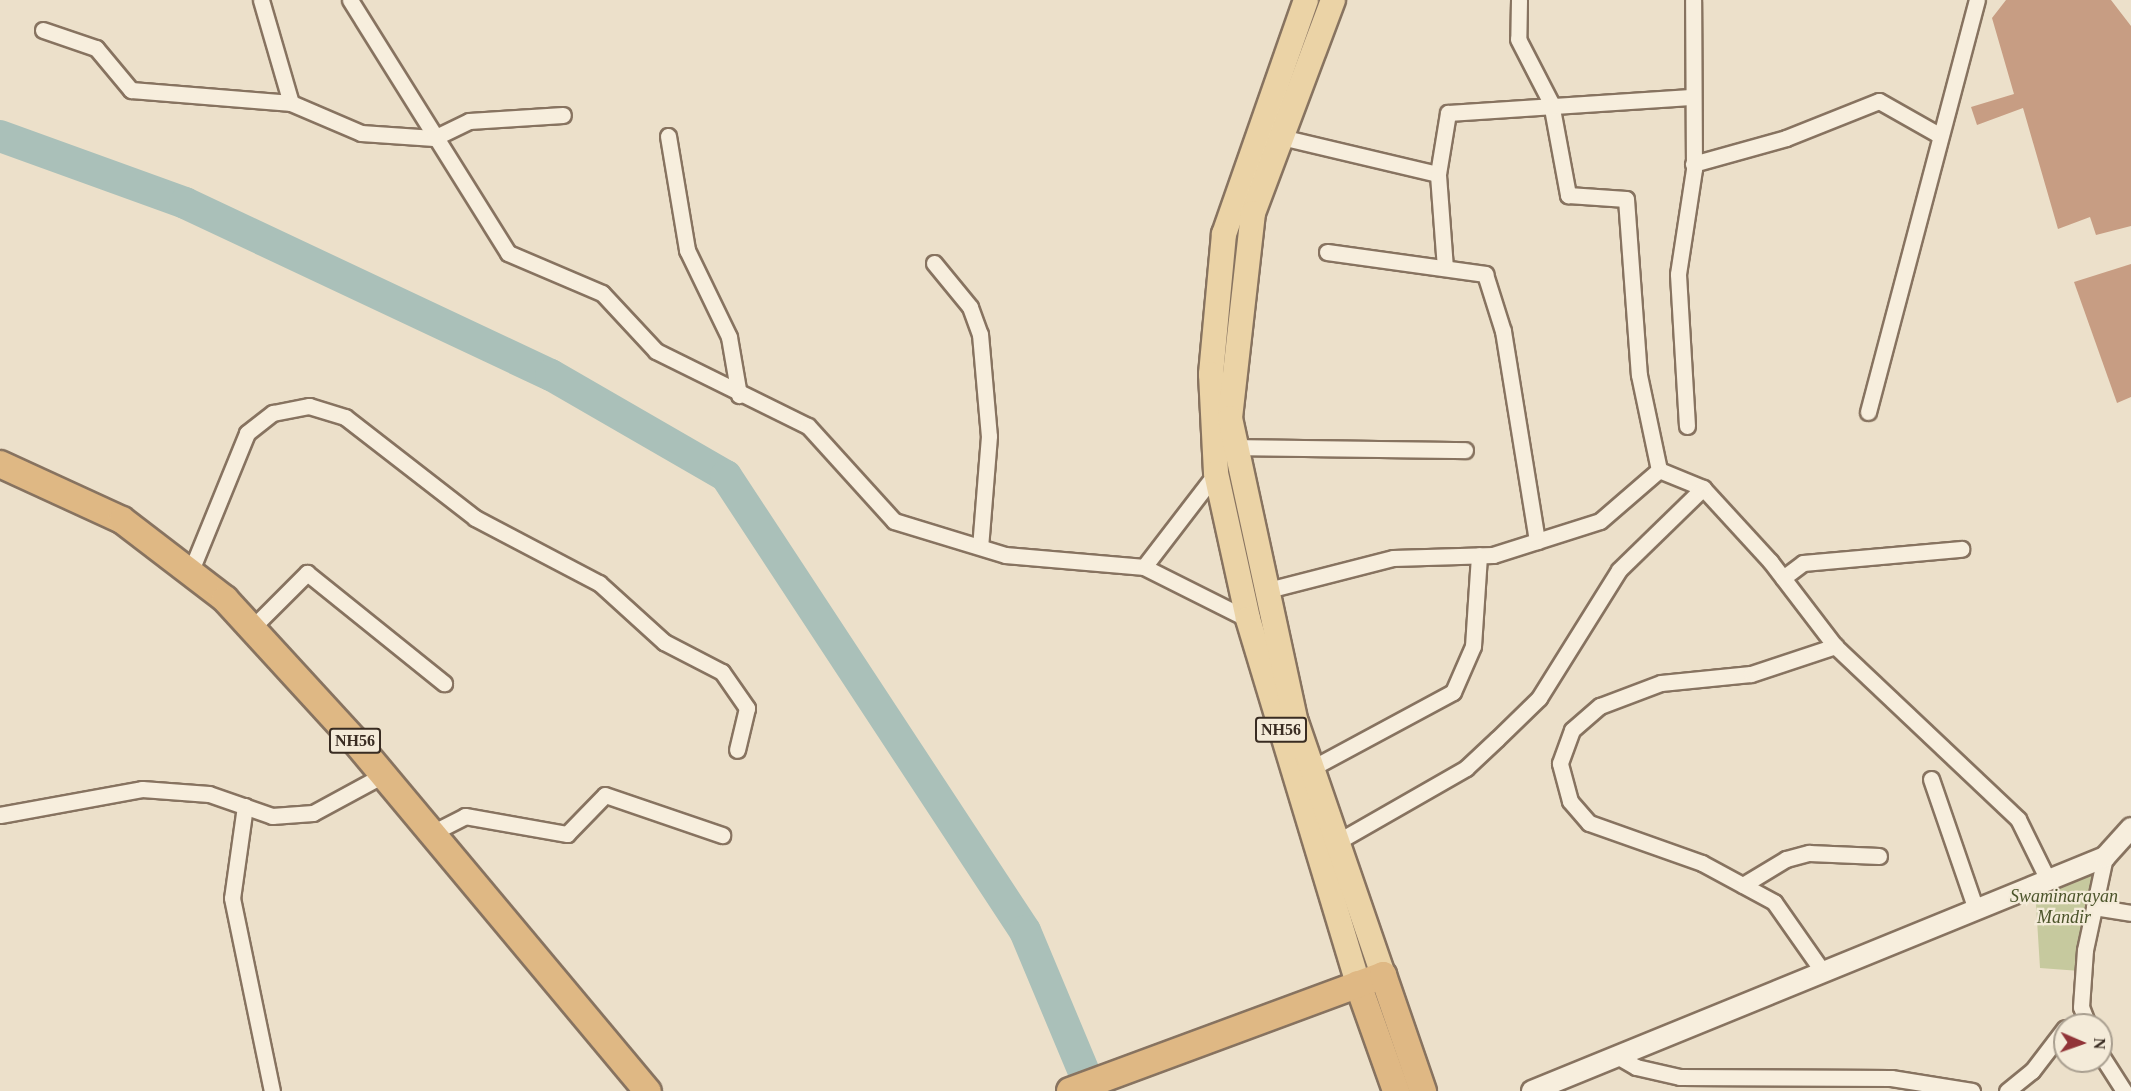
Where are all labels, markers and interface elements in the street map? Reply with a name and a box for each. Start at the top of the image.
road number: NH56 [1254,717,1308,743]
road number: NH56 [328,728,382,754]
park label: Swaminarayan Mandir [2010,886,2118,928]
north arrow [2053,1013,2113,1073]
text: N [2091,1038,2108,1050]

